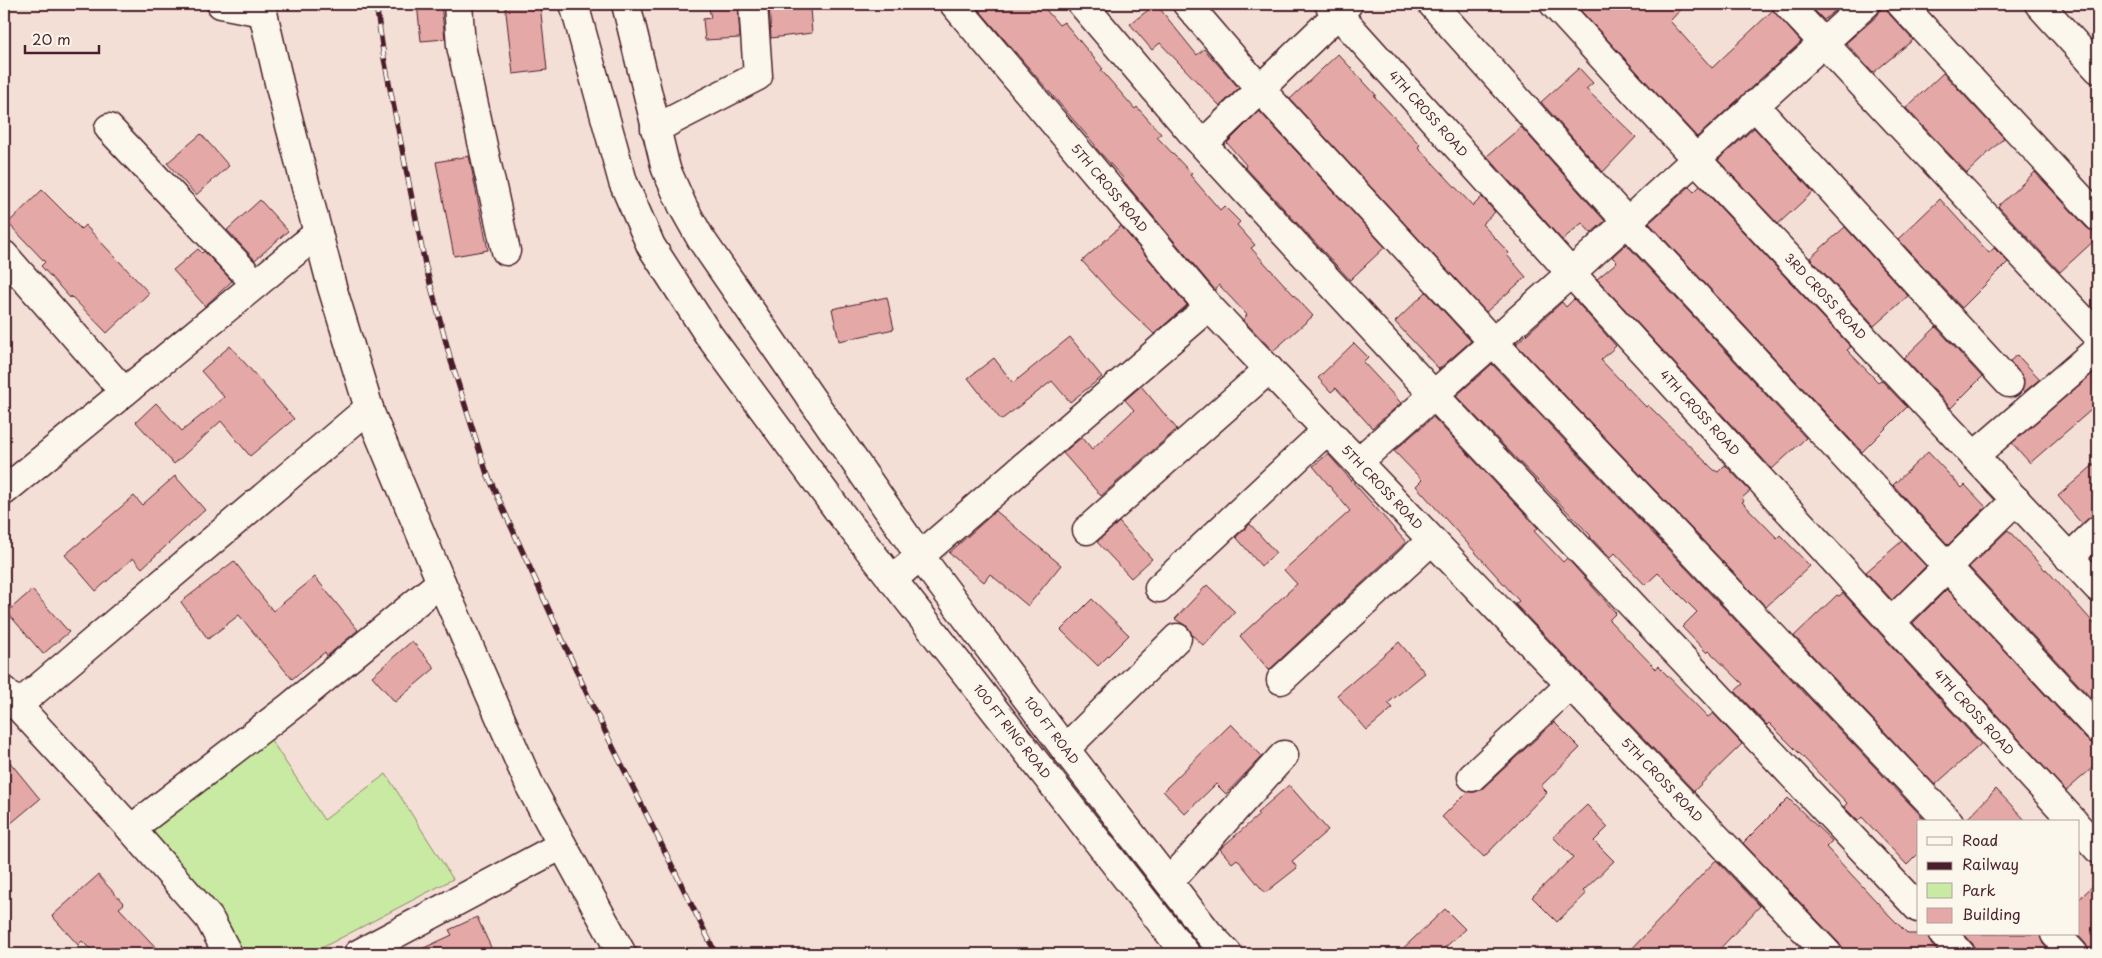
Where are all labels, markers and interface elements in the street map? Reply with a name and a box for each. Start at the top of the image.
scale bar [25,22,99,54]
text: 20 m [32,27,71,50]
street label: 4TH CROSS ROAD [1385,66,1472,161]
street label: 5TH CROSS ROAD [1067,140,1152,236]
street label: 3RD CROSS ROAD [1781,249,1871,343]
street label: 4TH CROSS ROAD [1656,366,1744,459]
street label: 5TH CROSS ROAD [1338,441,1427,533]
street label: 4TH CROSS ROAD [1930,665,2019,759]
street label: 100 FT RING ROAD [970,680,1055,782]
street label: 100 FT ROAD [1021,692,1084,768]
street label: 5TH CROSS ROAD [1618,733,1707,826]
legend [1917,820,2080,936]
text: Road [1962,828,1998,851]
text: Railway [1962,852,2019,875]
text: Park [1962,878,1996,901]
text: Building [1962,902,2021,925]

